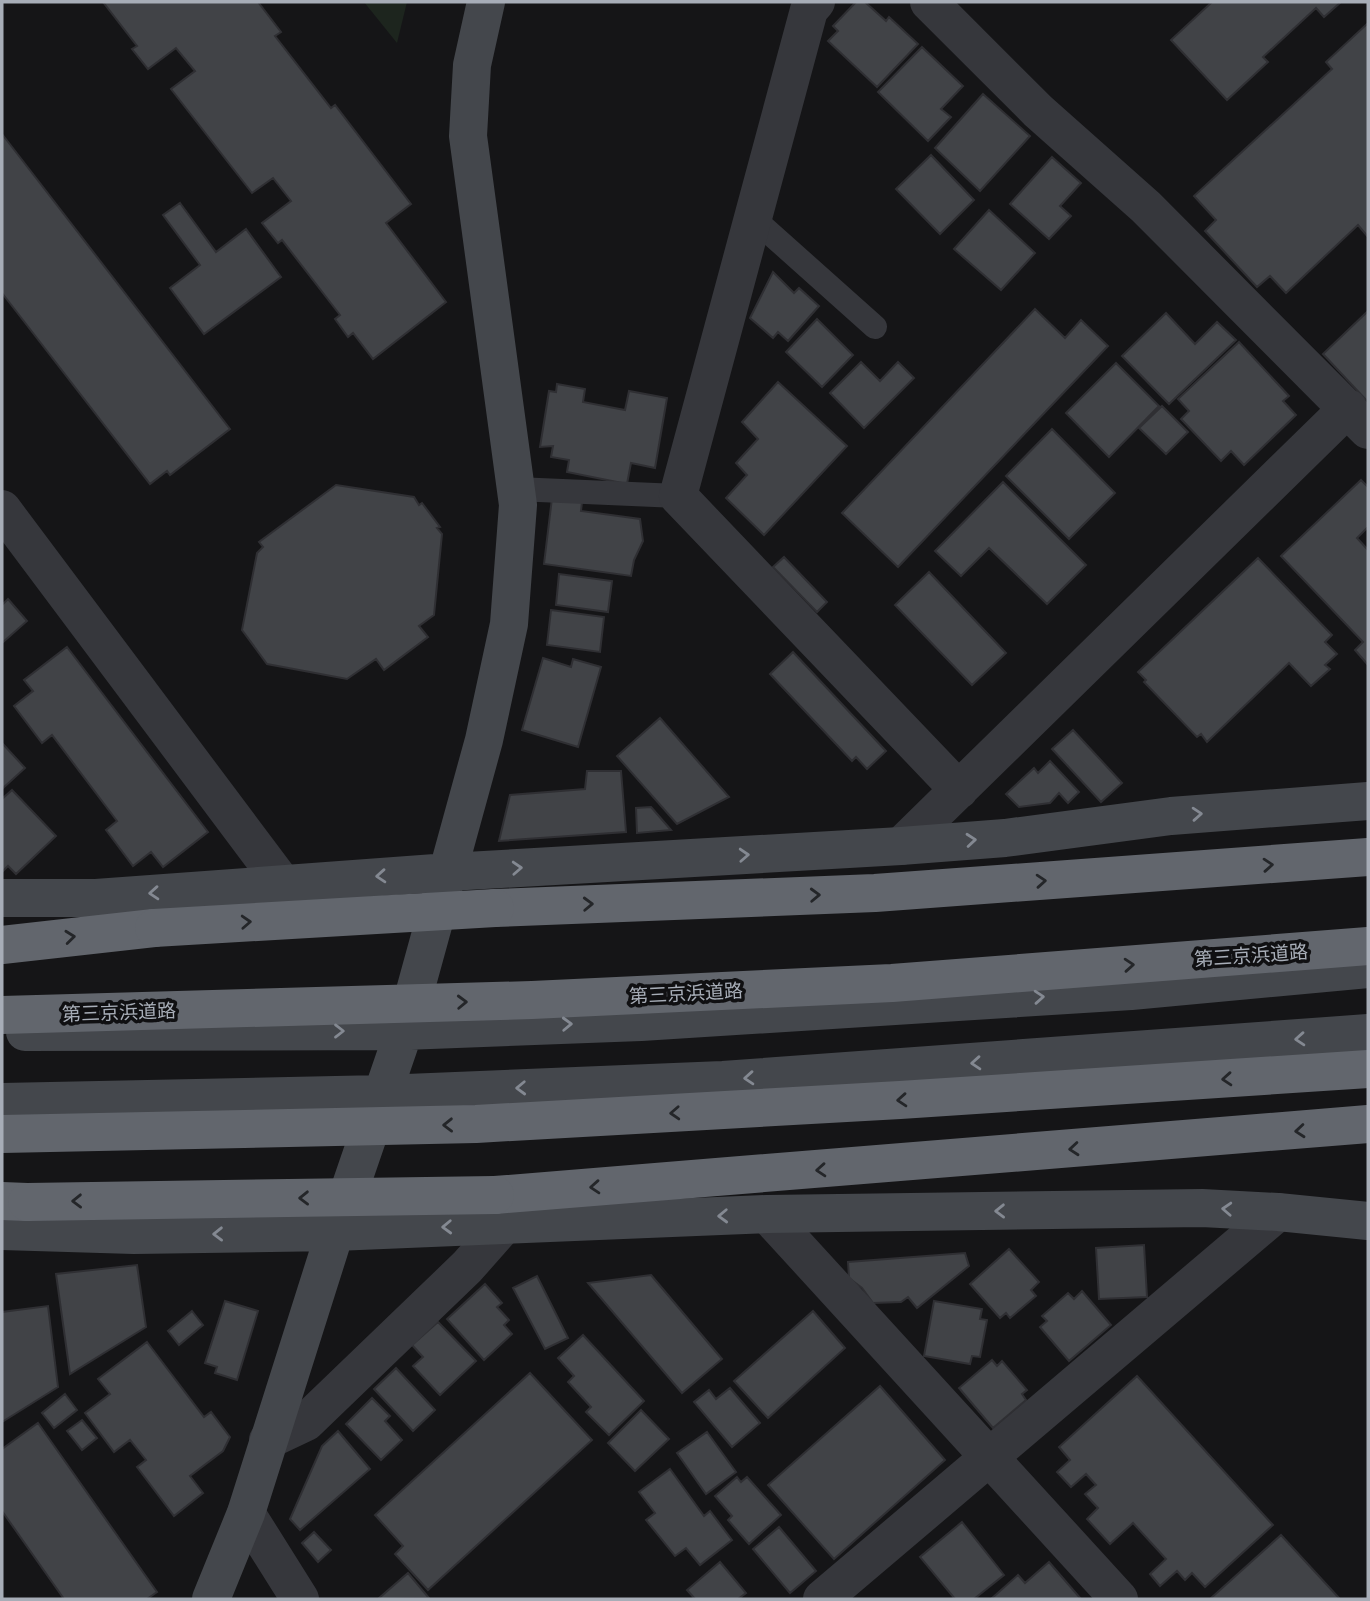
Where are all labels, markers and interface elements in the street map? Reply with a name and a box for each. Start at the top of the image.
one-way arrow [1192,807,1203,822]
one-way arrow [966,833,977,848]
one-way arrow [739,848,750,863]
one-way arrow [1262,858,1273,873]
one-way arrow [512,860,523,875]
one-way arrow [375,869,386,884]
one-way arrow [1035,874,1046,889]
one-way arrow [148,885,159,900]
one-way arrow [810,888,821,903]
one-way arrow [582,897,593,912]
one-way arrow [241,915,252,930]
one-way arrow [64,930,75,945]
street label: 第三京浜道路 [1193,940,1309,971]
one-way arrow [1124,958,1135,973]
street label: 第三京浜道路 [628,979,744,1008]
one-way arrow [1033,990,1044,1005]
one-way arrow [457,995,468,1010]
street label: 第三京浜道路 [62,999,176,1026]
one-way arrow [562,1017,573,1032]
one-way arrow [335,1023,345,1039]
one-way arrow [1294,1031,1305,1046]
one-way arrow [970,1055,981,1070]
one-way arrow [743,1070,754,1085]
one-way arrow [1221,1072,1232,1087]
one-way arrow [516,1081,527,1096]
one-way arrow [896,1092,907,1107]
one-way arrow [669,1105,680,1120]
one-way arrow [442,1117,452,1133]
one-way arrow [1294,1123,1306,1138]
one-way arrow [1068,1141,1079,1156]
one-way arrow [816,1162,827,1177]
one-way arrow [589,1180,600,1195]
one-way arrow [299,1190,309,1206]
one-way arrow [71,1193,82,1209]
one-way arrow [1221,1202,1232,1217]
one-way arrow [994,1203,1005,1218]
one-way arrow [717,1208,728,1223]
one-way arrow [441,1219,452,1234]
one-way arrow [212,1226,222,1242]

